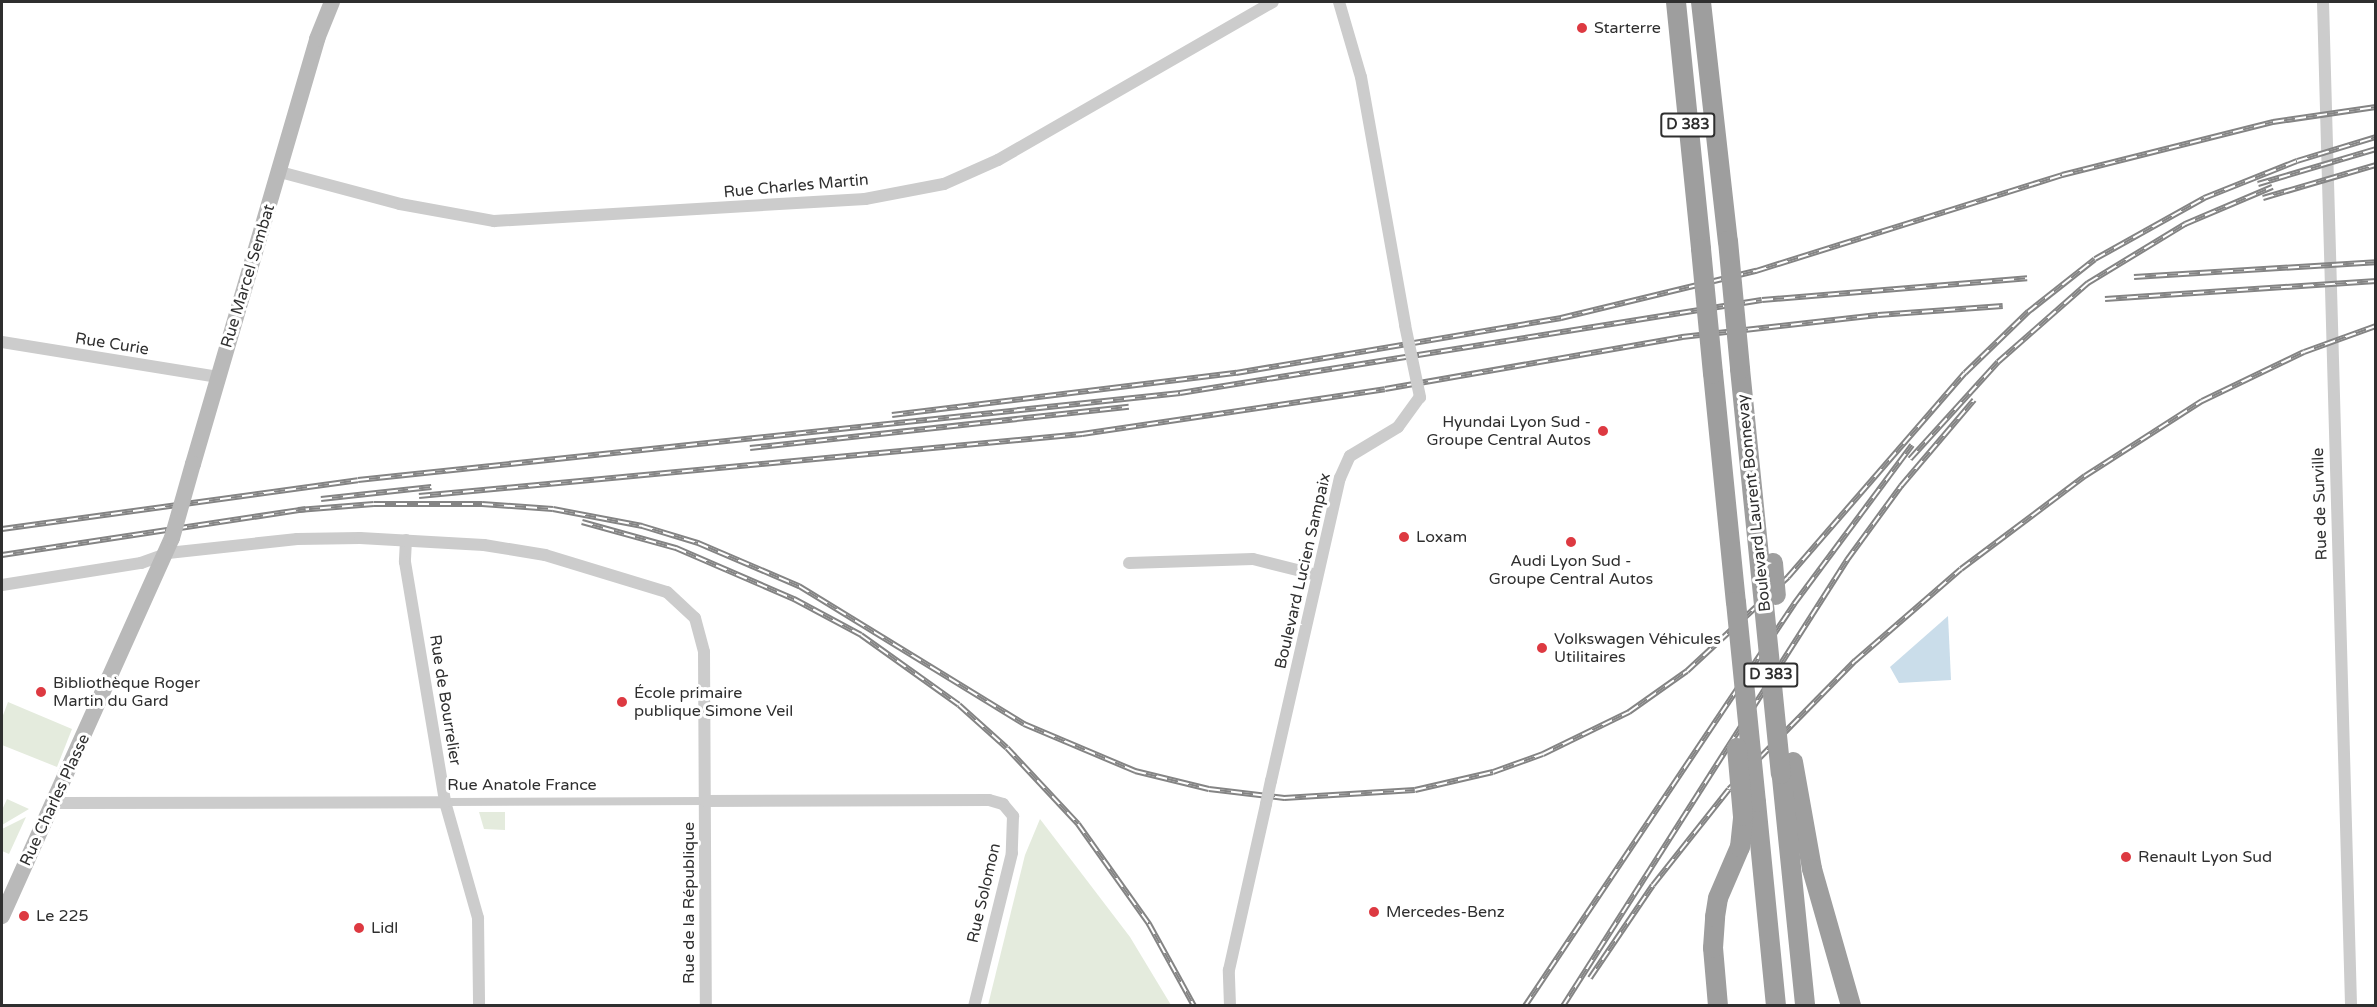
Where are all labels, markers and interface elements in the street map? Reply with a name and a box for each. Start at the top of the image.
place label: Starterre [1594,18,1661,38]
marker: Starterre [1575,21,1589,35]
road number: D 383 [1660,113,1716,137]
street label: Rue Charles Martin [723,170,869,202]
street label: Rue Marcel Sembat [217,202,279,350]
street label: Rue Curie [74,329,150,359]
street label: Boulevard Laurent Bonnevay [1733,393,1775,613]
place label: Hyundai Lyon Sud - Groupe Central Autos [1427,412,1591,450]
marker: Hyundai Lyon Sud - Groupe Central Autos [1596,424,1610,438]
street label: Rue de Surville [2308,447,2332,561]
street label: Boulevard Lucien Sampaix [1271,471,1335,671]
place label: Loxam [1416,527,1467,547]
marker: Loxam [1397,530,1411,544]
marker: Audi Lyon Sud - Groupe Central Autos [1564,535,1578,549]
place label: Audi Lyon Sud - Groupe Central Autos [1489,551,1653,589]
place label: Volkswagen Véhicules Utilitaires [1554,629,1721,667]
street label: Rue de Bourrelier [425,633,465,767]
marker: Volkswagen Véhicules Utilitaires [1535,641,1549,655]
road number: D 383 [1742,663,1800,687]
place label: Bibliothèque Roger Martin du Gard [53,673,200,711]
place label: École primaire publique Simone Veil [634,683,793,721]
marker: Bibliothèque Roger Martin du Gard [34,685,48,699]
marker: École primaire publique Simone Veil [615,695,629,709]
street label: Rue Charles Plasse [16,731,94,869]
street label: Rue Anatole France [447,775,597,795]
street label: Rue de la République [679,822,699,984]
street label: Rue Solomon [963,841,1005,945]
place label: Renault Lyon Sud [2138,847,2272,867]
marker: Renault Lyon Sud [2119,850,2133,864]
place label: Mercedes-Benz [1386,902,1505,922]
marker: Mercedes-Benz [1367,905,1381,919]
place label: Le 225 [36,906,89,926]
marker: Le 225 [17,909,31,923]
place label: Lidl [371,918,398,938]
marker: Lidl [352,921,366,935]

